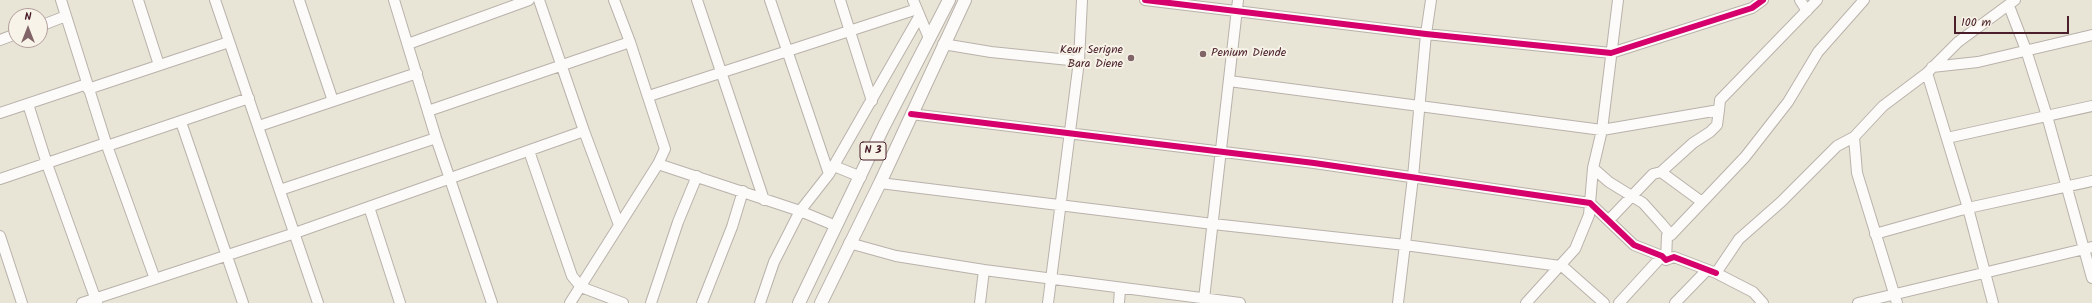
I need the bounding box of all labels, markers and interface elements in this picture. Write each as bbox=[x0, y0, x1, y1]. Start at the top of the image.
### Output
north arrow bbox=[8, 8, 48, 48]
text: N bbox=[25, 8, 31, 26]
scale bar bbox=[1956, 8, 2071, 34]
text: 100 m bbox=[1961, 13, 1991, 32]
place label: Keur Serigne Bara Diene bbox=[1060, 44, 1123, 72]
place label: Penium Diende bbox=[1211, 47, 1286, 61]
marker: Penium Diende bbox=[1198, 49, 1208, 59]
marker: Keur Serigne Bara Diene bbox=[1126, 53, 1136, 63]
road number: N 3 bbox=[860, 142, 886, 160]

